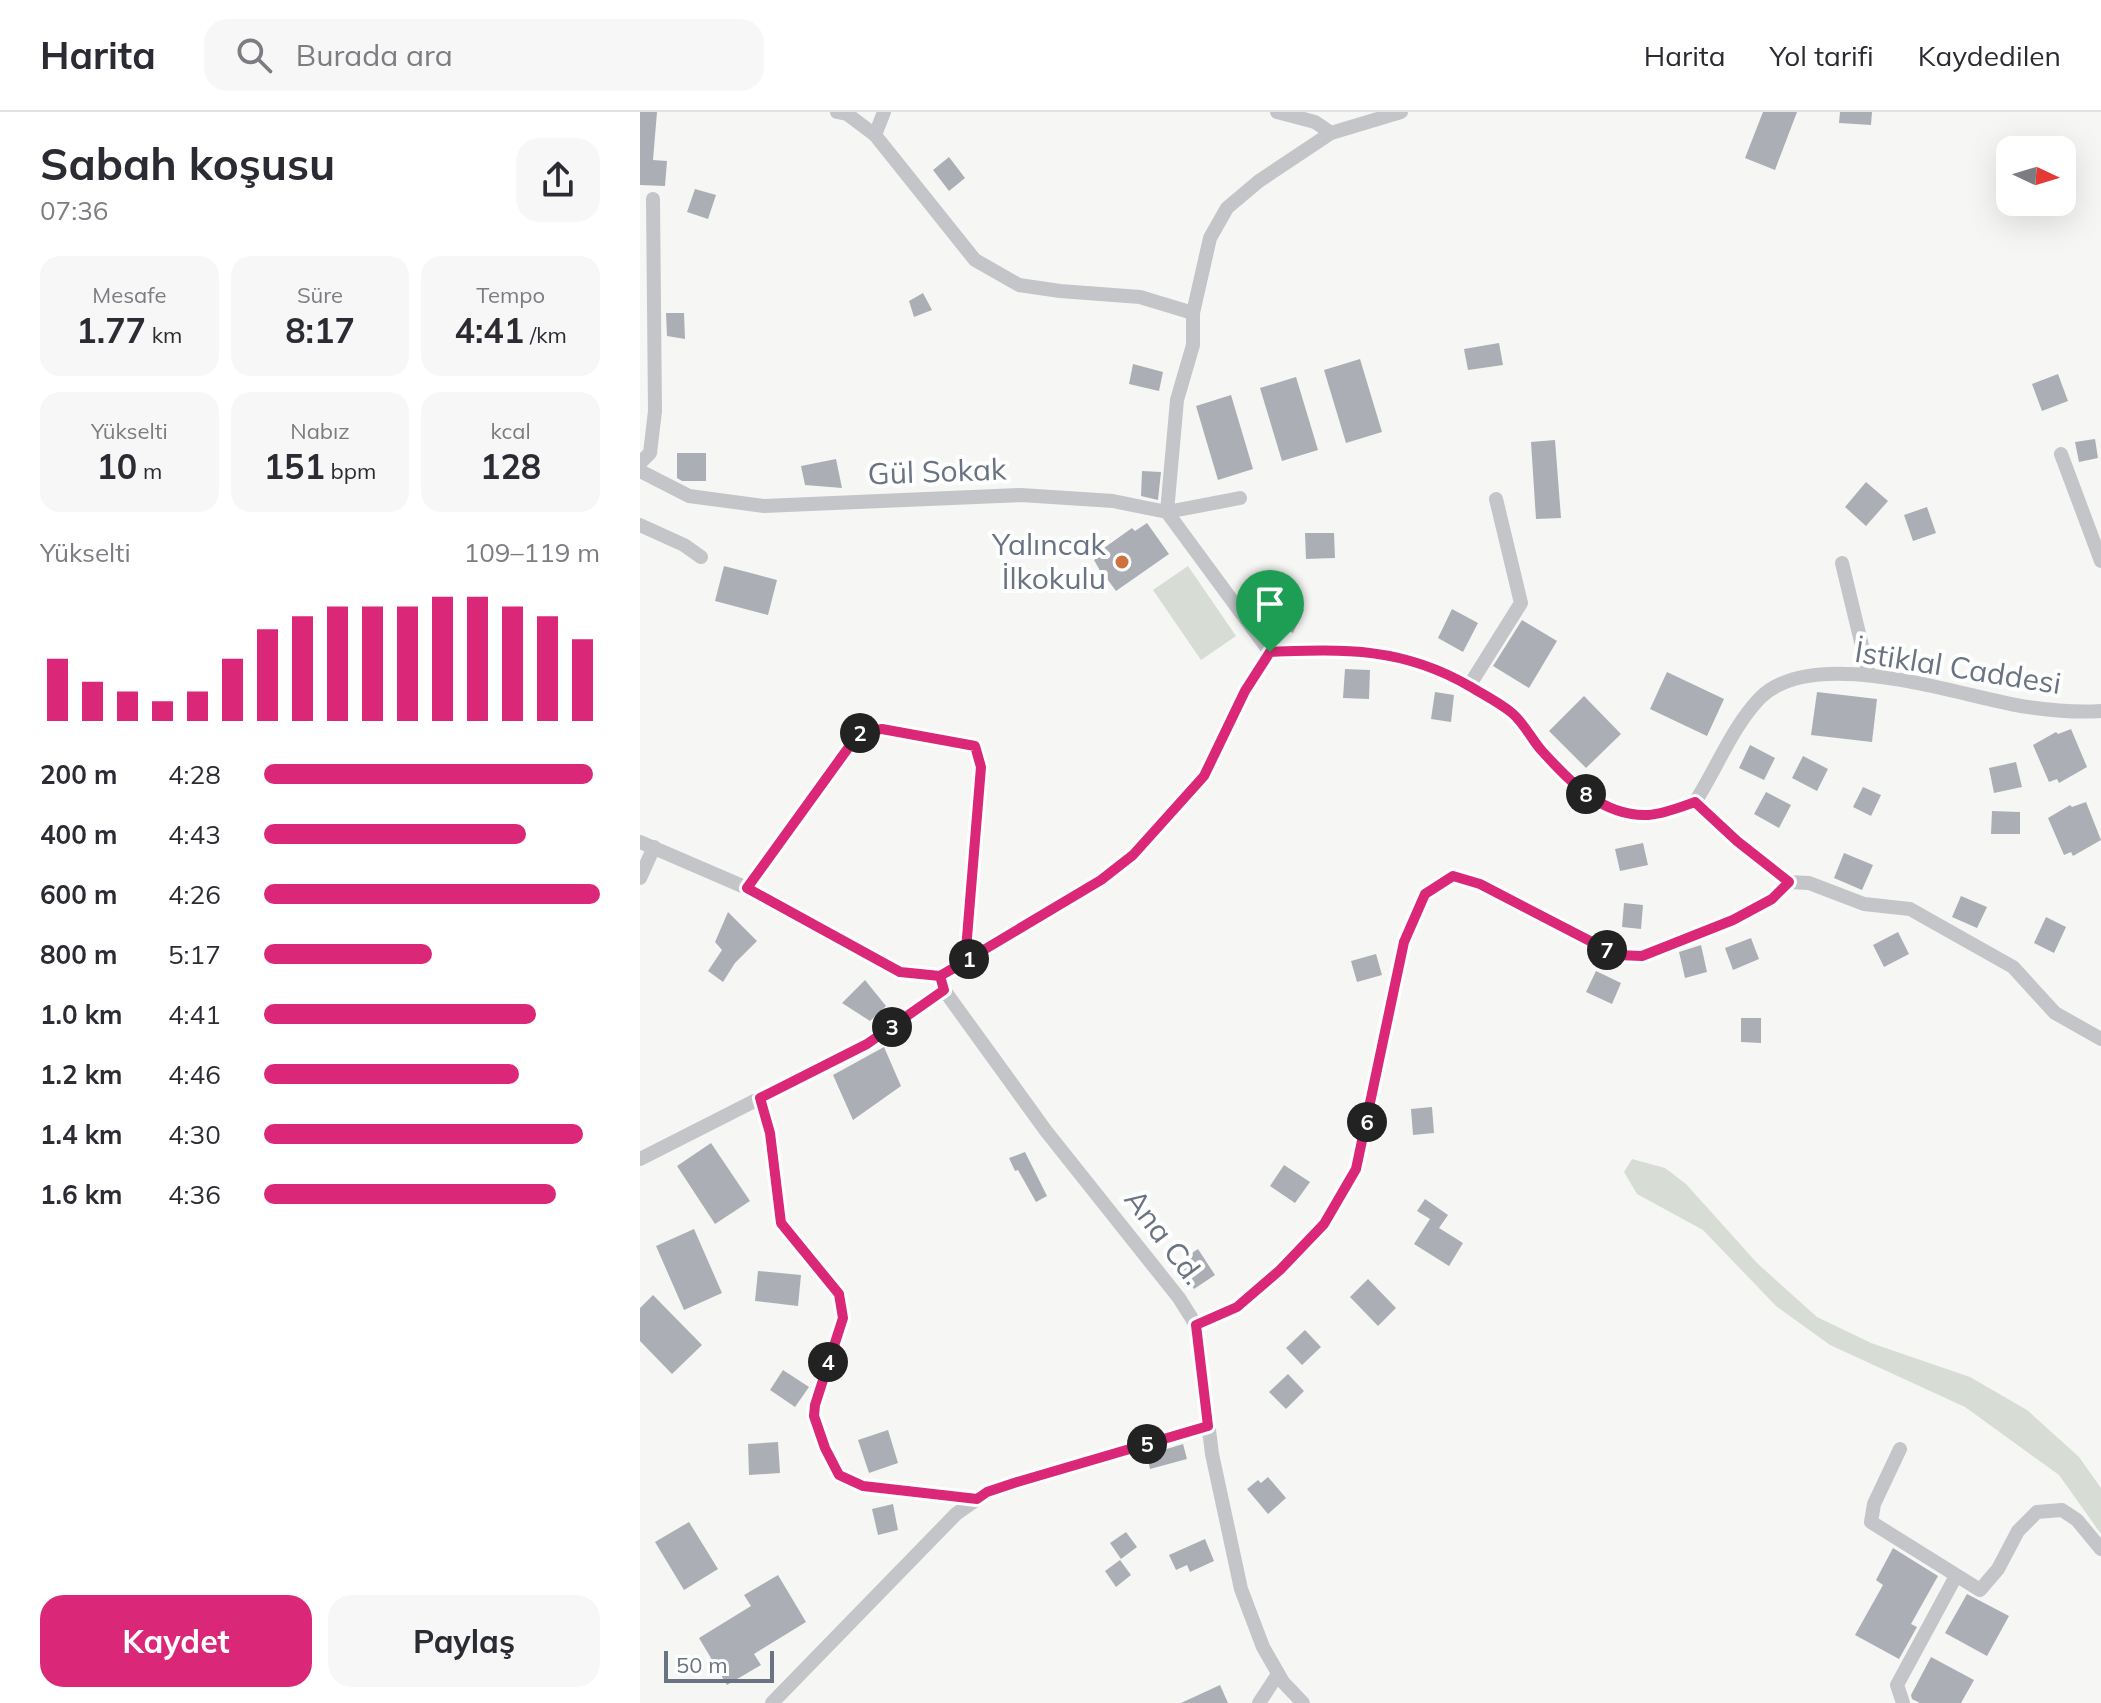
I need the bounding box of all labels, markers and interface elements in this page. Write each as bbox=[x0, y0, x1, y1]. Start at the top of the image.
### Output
search box bbox=[204, 19, 764, 91]
text: Harita bbox=[40, 31, 156, 79]
icon: search bbox=[232, 33, 276, 77]
text: Burada ara bbox=[296, 36, 453, 74]
text: Harita bbox=[1644, 38, 1725, 73]
text: Yol tarifi bbox=[1769, 38, 1874, 73]
text: Kaydedilen bbox=[1918, 38, 2061, 73]
text: Sabah koşusu bbox=[40, 136, 335, 191]
north arrow bbox=[1996, 136, 2076, 216]
map controls bbox=[1996, 136, 2076, 216]
button: share bbox=[516, 138, 600, 222]
text: 07:36 bbox=[40, 194, 108, 227]
text: Mesafe bbox=[92, 281, 166, 309]
text: Süre bbox=[297, 281, 343, 309]
text: Tempo bbox=[476, 281, 545, 309]
text: 1.77 bbox=[76, 309, 146, 352]
text: 8:17 bbox=[285, 309, 355, 352]
text: 4:41 bbox=[455, 309, 524, 352]
text: km bbox=[146, 321, 182, 349]
text: /km bbox=[524, 321, 567, 349]
text: Yükselti bbox=[91, 417, 168, 445]
text: Nabız bbox=[290, 417, 350, 445]
text: kcal bbox=[491, 417, 531, 445]
text: 10 bbox=[96, 445, 137, 488]
text: 151 bbox=[264, 445, 325, 488]
text: 128 bbox=[480, 445, 541, 488]
street label: Gül Sokak bbox=[867, 450, 1008, 492]
text: m bbox=[137, 457, 162, 485]
text: bpm bbox=[325, 457, 376, 485]
place label: Yalıncak İlkokulu bbox=[991, 525, 1107, 597]
text: Yükselti bbox=[40, 536, 131, 569]
text: 109–119 m bbox=[464, 536, 600, 569]
marker: Yalıncak İlkokulu bbox=[1113, 553, 1131, 571]
pin bbox=[1236, 570, 1304, 652]
icon: arrive bbox=[1248, 582, 1292, 626]
street label: İstiklal Caddesi bbox=[1852, 632, 2064, 702]
pin: 2 bbox=[840, 713, 880, 753]
text: 2 bbox=[853, 719, 867, 747]
text: 200 m bbox=[40, 758, 117, 791]
text: 4:28 bbox=[168, 758, 221, 791]
pin: 8 bbox=[1566, 774, 1606, 814]
text: 8 bbox=[1579, 780, 1593, 808]
text: 400 m bbox=[40, 818, 117, 851]
text: 4:43 bbox=[168, 818, 221, 851]
text: 600 m bbox=[40, 878, 117, 911]
text: 4:26 bbox=[168, 878, 221, 911]
pin: 7 bbox=[1587, 930, 1627, 970]
text: 7 bbox=[1600, 936, 1614, 964]
text: 800 m bbox=[40, 938, 117, 971]
text: 5:17 bbox=[168, 938, 221, 971]
pin: 1 bbox=[949, 939, 989, 979]
text: 1 bbox=[962, 945, 976, 973]
text: 1.0 km bbox=[40, 998, 123, 1031]
text: 4:41 bbox=[168, 998, 221, 1031]
pin: 3 bbox=[872, 1007, 912, 1047]
text: 3 bbox=[885, 1013, 899, 1041]
text: 1.2 km bbox=[40, 1058, 123, 1091]
text: 4:46 bbox=[168, 1058, 221, 1091]
pin: 6 bbox=[1347, 1102, 1387, 1142]
text: 6 bbox=[1360, 1108, 1374, 1136]
text: 1.4 km bbox=[40, 1118, 123, 1151]
text: 4:30 bbox=[168, 1118, 221, 1151]
text: 1.6 km bbox=[40, 1178, 123, 1211]
text: 4:36 bbox=[168, 1178, 221, 1211]
street label: Ana Cd. bbox=[1117, 1181, 1213, 1292]
pin: 4 bbox=[808, 1342, 848, 1382]
text: 4 bbox=[821, 1348, 835, 1376]
pin: 5 bbox=[1127, 1424, 1167, 1464]
text: 5 bbox=[1140, 1430, 1154, 1458]
button: Kaydet bbox=[40, 1595, 312, 1687]
button: Paylaş bbox=[328, 1595, 600, 1687]
scale bar bbox=[664, 1647, 774, 1683]
text: 50 m bbox=[676, 1651, 727, 1679]

